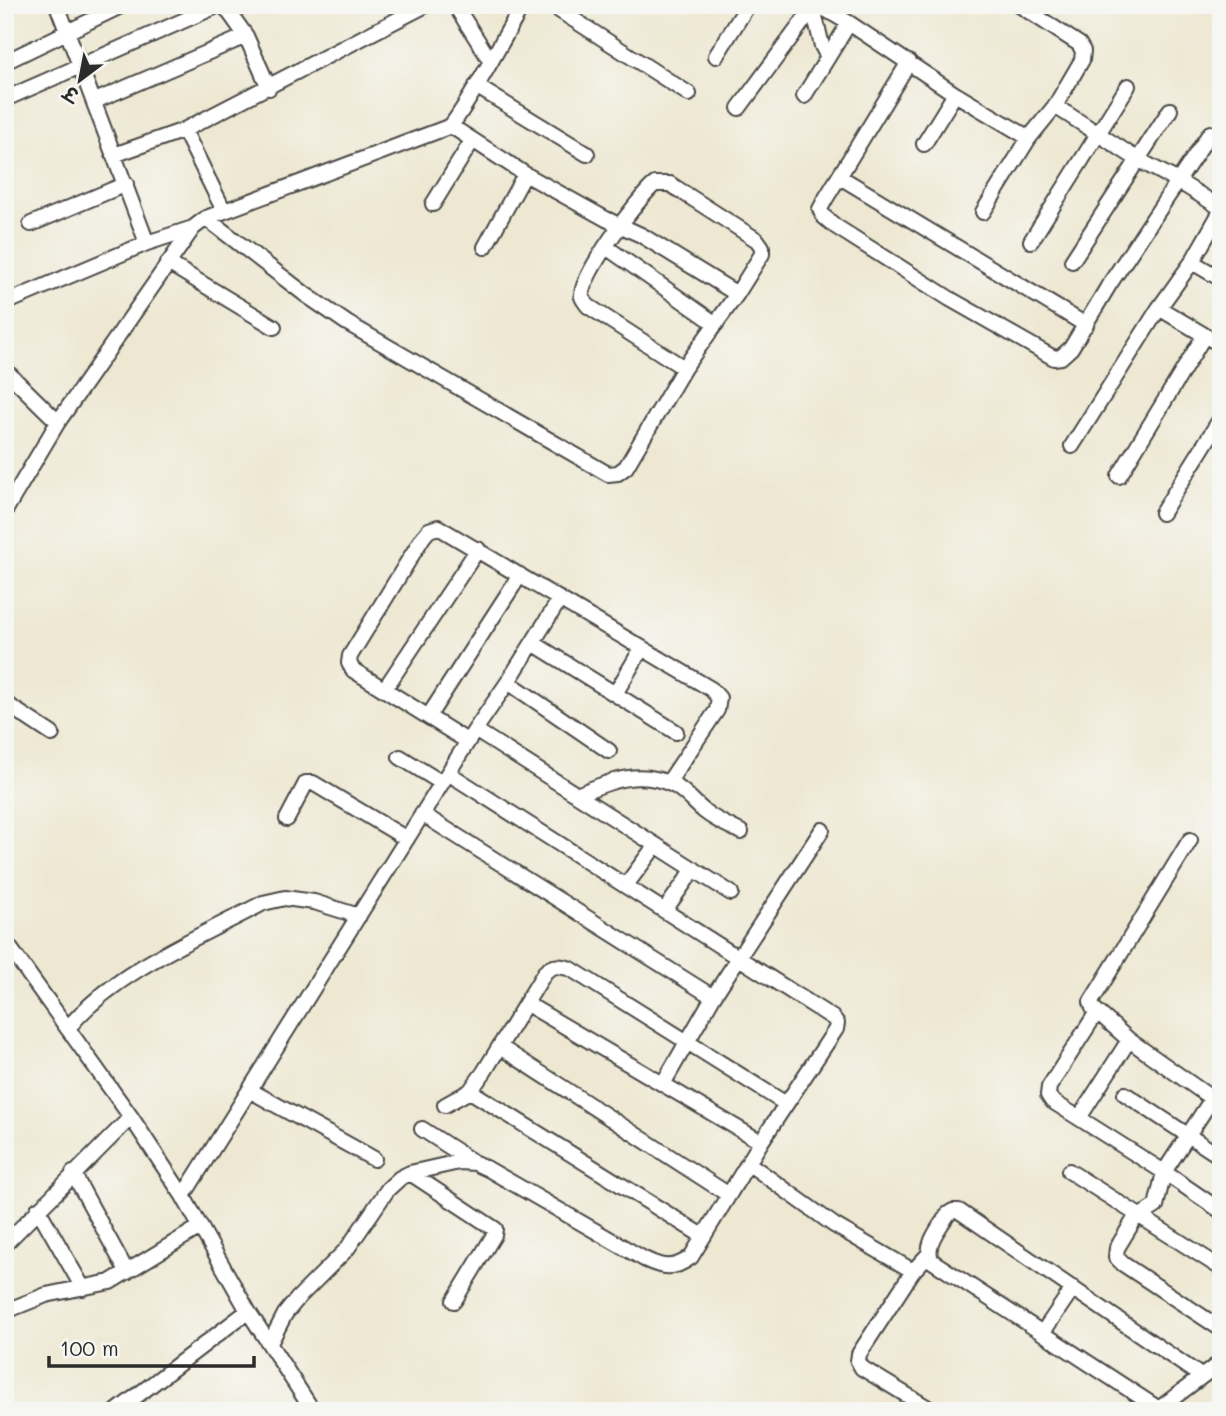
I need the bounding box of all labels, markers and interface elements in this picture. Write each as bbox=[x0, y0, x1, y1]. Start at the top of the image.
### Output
north arrow bbox=[46, 46, 116, 116]
text: उ bbox=[57, 80, 84, 110]
scale bar bbox=[49, 1325, 254, 1369]
text: 100 m bbox=[60, 1334, 119, 1361]

